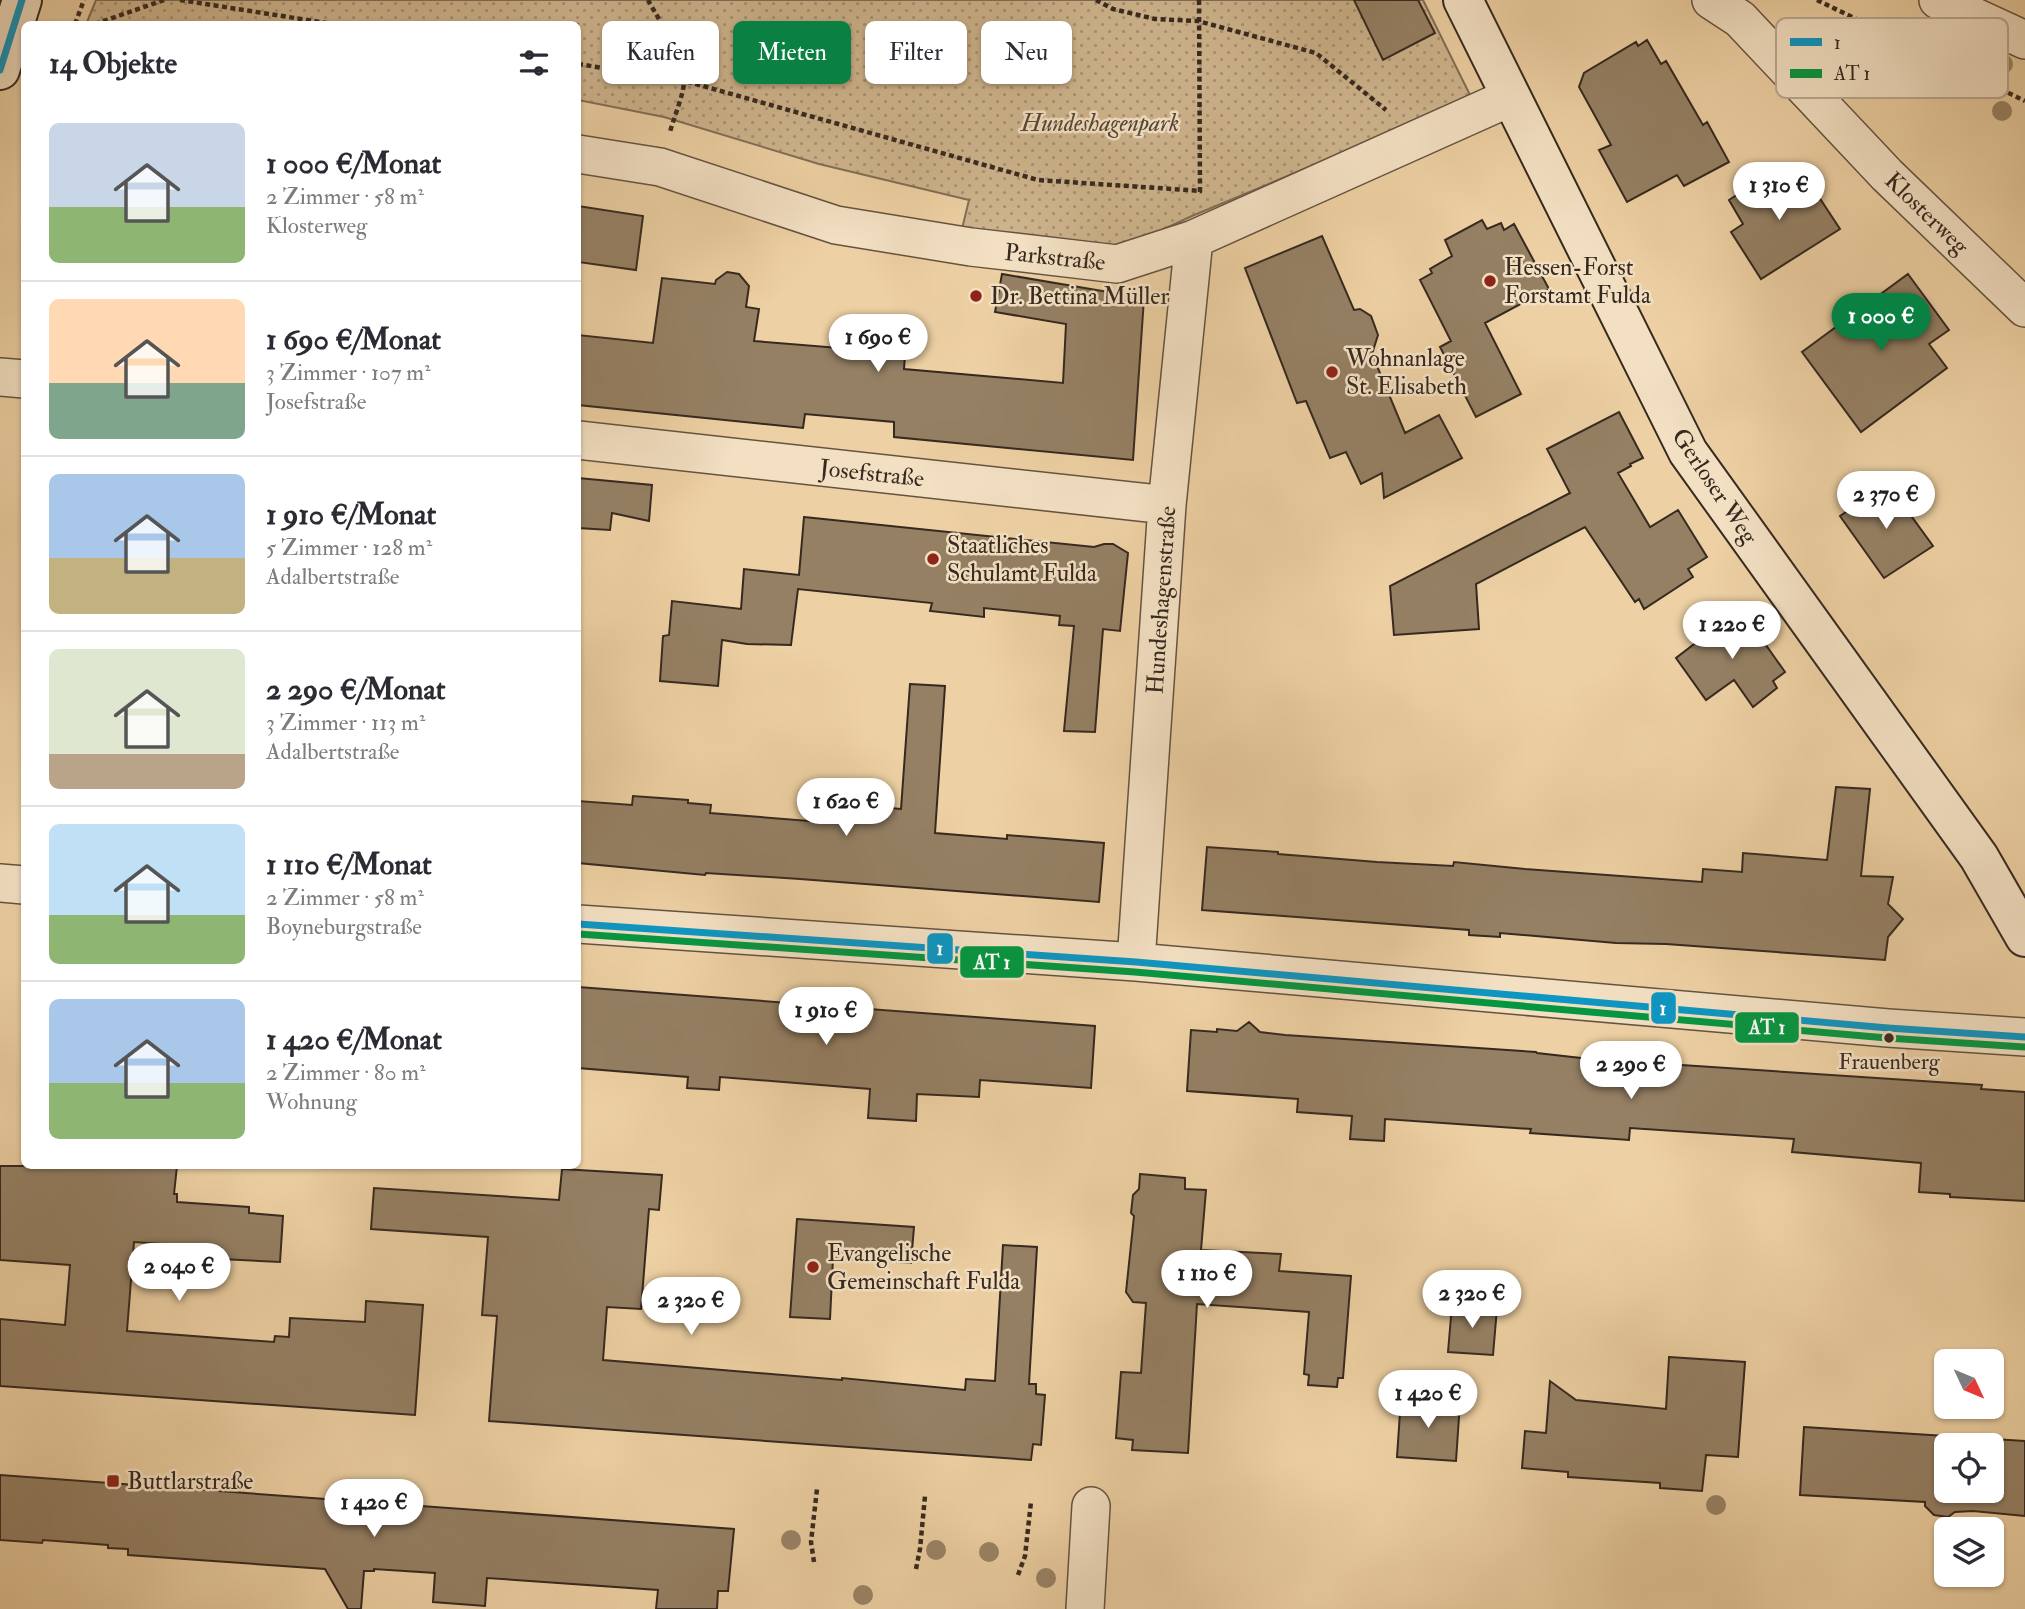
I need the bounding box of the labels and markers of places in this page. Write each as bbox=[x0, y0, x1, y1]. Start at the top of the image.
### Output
pin: 1 310 € bbox=[1714, 162, 1844, 222]
place label: Hessen-Forst Forstamt Fulda bbox=[1504, 252, 1652, 311]
marker: Hessen-Forst Forstamt Fulda bbox=[1482, 273, 1498, 289]
place label: Dr. Bettina Müller bbox=[990, 281, 1169, 312]
marker: Dr. Bettina Müller bbox=[968, 288, 984, 304]
pin: 1 000 € bbox=[1816, 294, 1946, 353]
pin: 1 690 € bbox=[813, 314, 943, 374]
place label: Wohnanlage St. Elisabeth bbox=[1345, 343, 1467, 402]
marker: Wohnanlage St. Elisabeth bbox=[1324, 364, 1340, 380]
pin: 2 370 € bbox=[1821, 472, 1951, 531]
place label: Staatliches Schulamt Fulda bbox=[947, 530, 1098, 589]
marker: Staatliches Schulamt Fulda bbox=[925, 551, 941, 567]
pin: 1 220 € bbox=[1667, 602, 1797, 661]
pin: 1 620 € bbox=[781, 778, 911, 838]
pin: 1 910 € bbox=[761, 988, 891, 1047]
marker: Frauenberg bbox=[1882, 1031, 1896, 1045]
pin: 2 290 € bbox=[1566, 1042, 1696, 1101]
place label: Frauenberg bbox=[1838, 1048, 1941, 1076]
place label: Evangelische Gemeinschaft Fulda bbox=[827, 1238, 1021, 1297]
pin: 2 040 € bbox=[114, 1244, 244, 1303]
pin: 1 110 € bbox=[1142, 1250, 1272, 1310]
marker: Evangelische Gemeinschaft Fulda bbox=[805, 1259, 821, 1275]
pin: 2 320 € bbox=[1407, 1270, 1537, 1330]
pin: 2 320 € bbox=[626, 1278, 756, 1337]
pin: 1 420 € bbox=[1363, 1370, 1493, 1430]
place label: Buttlarstraße bbox=[127, 1466, 253, 1497]
marker: Buttlarstraße bbox=[105, 1473, 121, 1489]
pin: 1 420 € bbox=[309, 1480, 439, 1539]

